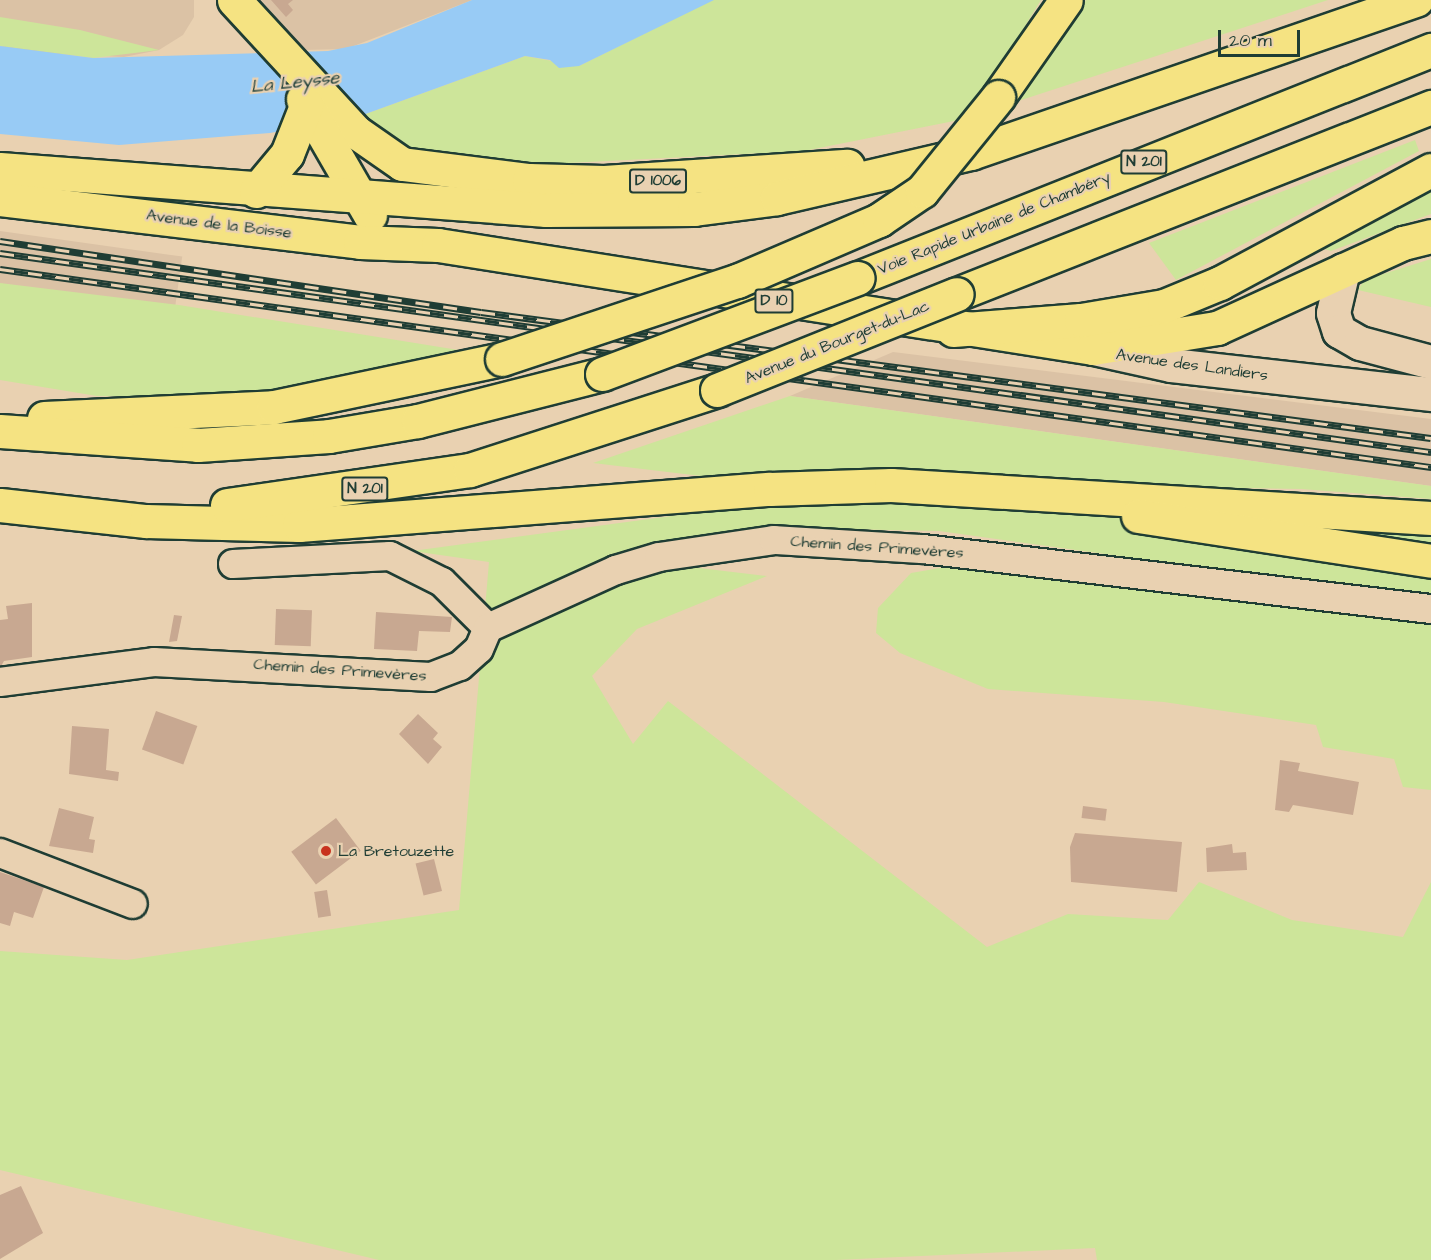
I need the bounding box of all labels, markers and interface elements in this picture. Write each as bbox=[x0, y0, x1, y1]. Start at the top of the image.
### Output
scale bar bbox=[1221, 18, 1304, 56]
text: 20 m bbox=[1229, 28, 1272, 53]
water label: La Leysse bbox=[250, 68, 340, 98]
road number: N 201 bbox=[1120, 150, 1168, 174]
street label: Voie Rapide Urbaine de Chambéry bbox=[875, 167, 1113, 279]
road number: D 1006 bbox=[628, 169, 688, 193]
street label: Avenue de la Boisse bbox=[145, 206, 293, 242]
road number: D 10 bbox=[753, 289, 795, 313]
street label: Avenue du Bourget-du-Lac bbox=[742, 296, 932, 388]
street label: Avenue des Landiers bbox=[1115, 345, 1269, 385]
road number: N 201 bbox=[341, 477, 389, 501]
street label: Chemin des Primevères bbox=[790, 531, 964, 563]
street label: Chemin des Primevères bbox=[253, 654, 427, 686]
place label: La Bretouzette bbox=[338, 841, 454, 861]
marker: La Bretouzette bbox=[319, 844, 333, 858]

